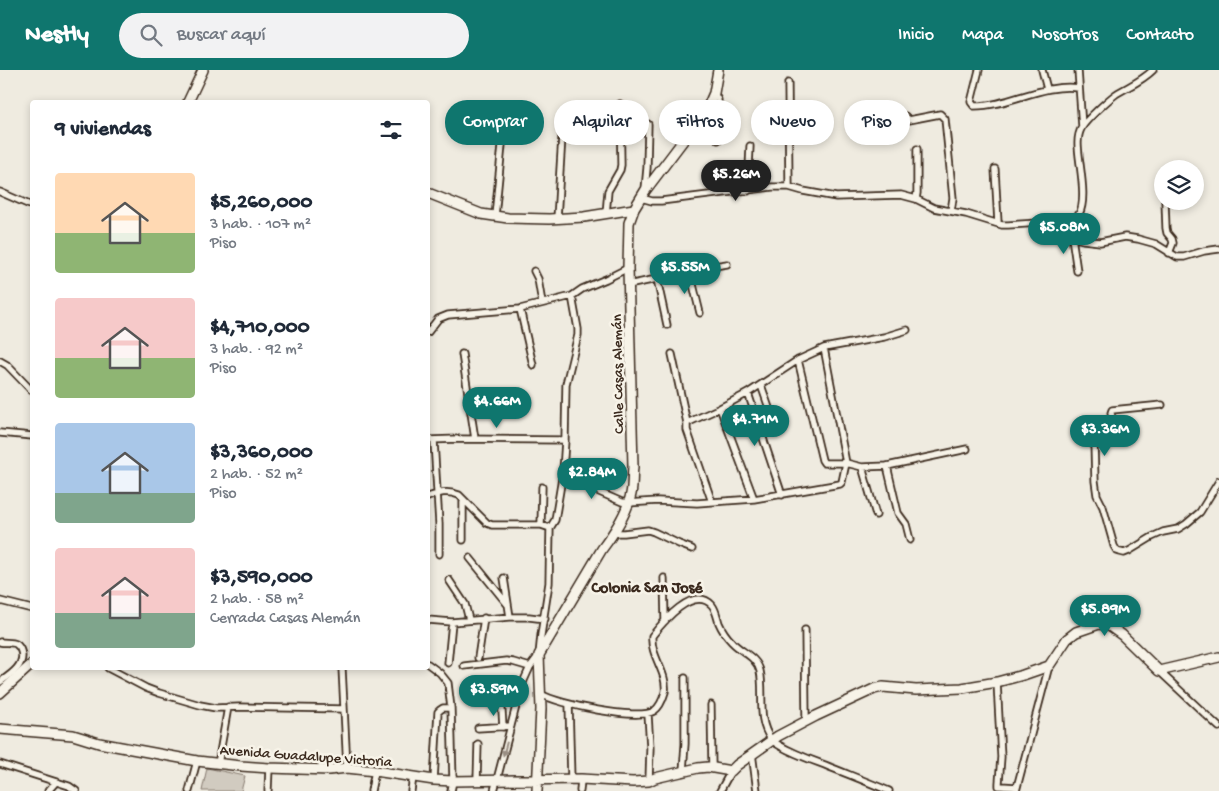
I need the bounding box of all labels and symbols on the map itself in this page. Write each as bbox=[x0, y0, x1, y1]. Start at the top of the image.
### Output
pin: $5.26M bbox=[695, 160, 777, 202]
pin: $5.08M bbox=[1023, 212, 1105, 255]
pin: $5.55M bbox=[644, 252, 726, 295]
street label: Calle Casas Alemán bbox=[609, 314, 629, 434]
pin: $4.66M bbox=[456, 386, 538, 429]
pin: $4.71M bbox=[714, 404, 796, 447]
pin: $3.36M bbox=[1064, 414, 1146, 457]
pin: $2.84M bbox=[551, 458, 633, 500]
district label: Colonia San José bbox=[590, 580, 703, 599]
pin: $5.89M bbox=[1064, 594, 1146, 637]
pin: $3.59M bbox=[453, 674, 535, 717]
street label: Avenida Guadalupe Victoria bbox=[219, 742, 393, 772]
one-way arrow bbox=[501, 742, 509, 757]

